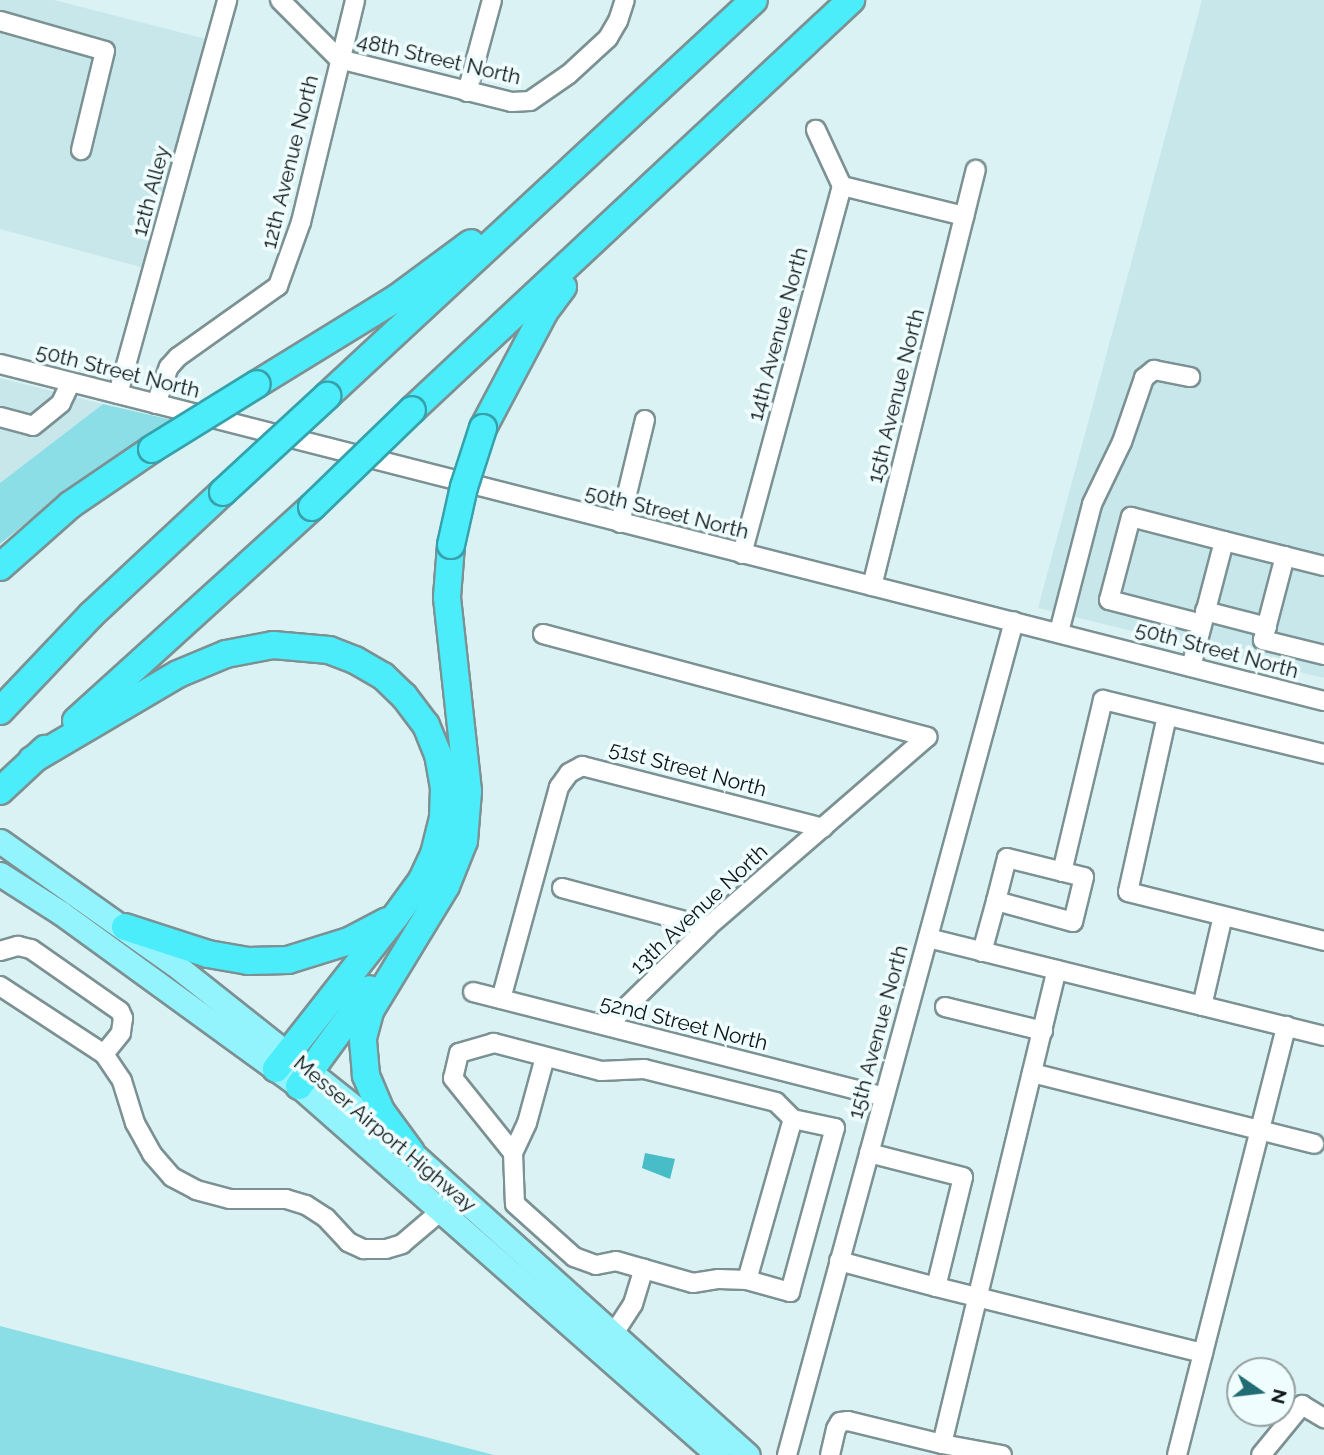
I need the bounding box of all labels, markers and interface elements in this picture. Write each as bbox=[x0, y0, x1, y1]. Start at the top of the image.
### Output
street label: 48th Street North bbox=[355, 28, 523, 90]
street label: 12th Avenue North bbox=[256, 72, 324, 252]
street label: 12th Alley bbox=[127, 143, 175, 239]
street label: 14th Avenue North bbox=[743, 244, 813, 424]
street label: 15th Avenue North bbox=[862, 306, 930, 486]
street label: 50th Street North bbox=[34, 338, 202, 404]
street label: 50th Street North bbox=[583, 479, 751, 545]
street label: 50th Street North bbox=[1133, 616, 1301, 684]
street label: 51st Street North bbox=[607, 736, 769, 802]
street label: 13th Avenue North bbox=[625, 839, 773, 979]
street label: 15th Avenue North bbox=[843, 942, 913, 1122]
street label: 52nd Street North bbox=[598, 990, 770, 1056]
street label: Messer Airport Highway bbox=[288, 1050, 482, 1218]
north arrow bbox=[1226, 1357, 1296, 1427]
text: N bbox=[1267, 1387, 1292, 1406]

